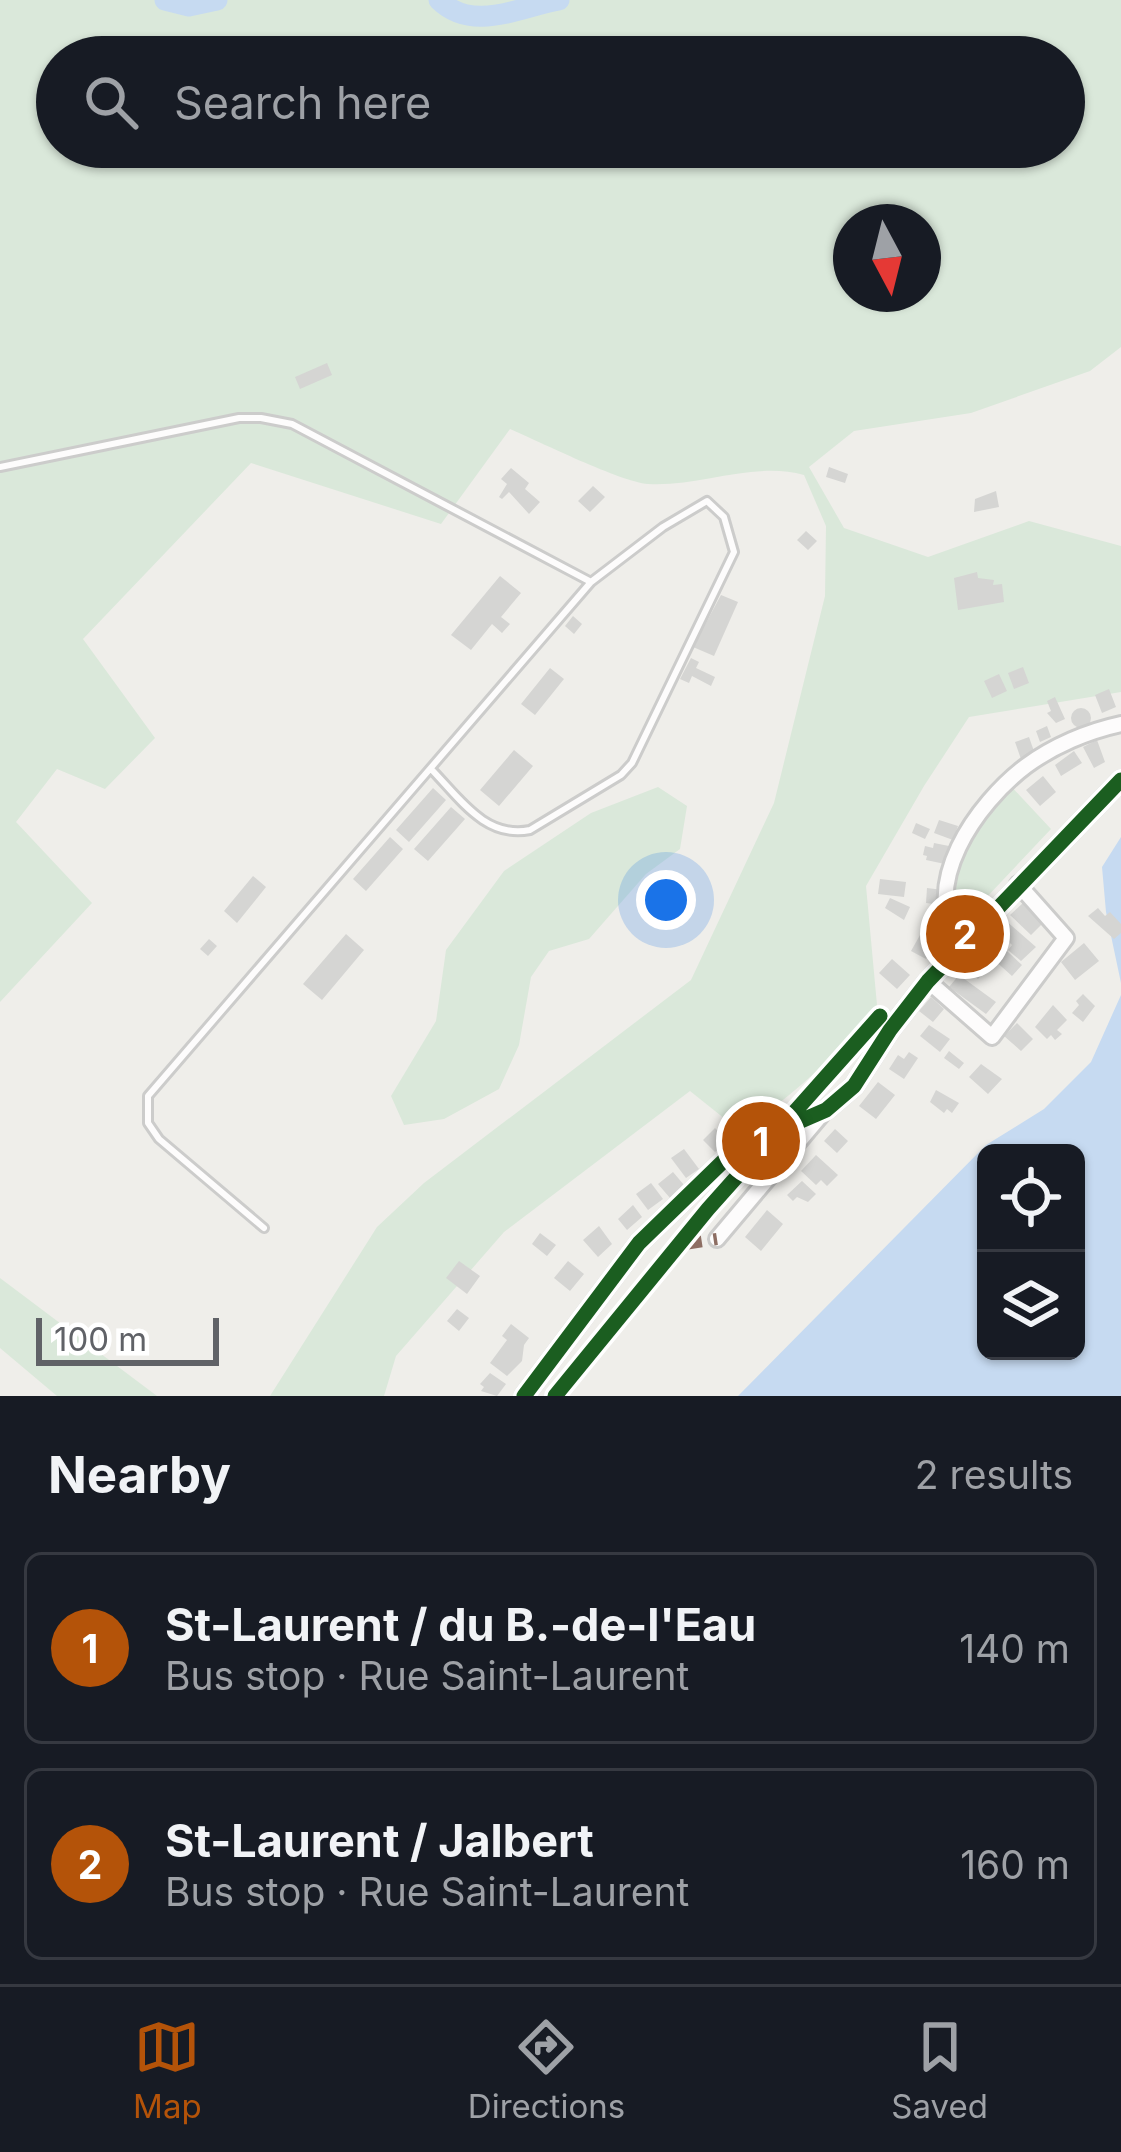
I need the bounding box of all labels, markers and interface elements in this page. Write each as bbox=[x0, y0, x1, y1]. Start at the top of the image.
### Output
search box bbox=[36, 36, 1085, 168]
icon: search bbox=[78, 69, 144, 135]
text: Search here bbox=[174, 75, 431, 130]
north arrow bbox=[833, 204, 941, 312]
your location bbox=[636, 870, 696, 930]
pin: 2 bbox=[926, 889, 1004, 979]
pin: 1 bbox=[722, 1096, 800, 1186]
map controls bbox=[977, 1144, 1085, 1360]
button: locate bbox=[977, 1144, 1085, 1252]
button: layers bbox=[977, 1252, 1085, 1360]
scale bar bbox=[36, 1312, 219, 1365]
text: 100 m bbox=[54, 1319, 147, 1359]
text: Nearby bbox=[48, 1444, 231, 1505]
text: 2 results bbox=[915, 1451, 1073, 1498]
text: St-Laurent / du B.-de-l'Eau bbox=[165, 1597, 756, 1652]
text: 1 bbox=[82, 1625, 98, 1672]
text: 140 m bbox=[959, 1625, 1070, 1672]
text: Bus stop · Rue Saint-Laurent bbox=[165, 1652, 689, 1699]
text: St-Laurent / Jalbert bbox=[165, 1813, 594, 1868]
text: 2 bbox=[78, 1841, 102, 1888]
text: 160 m bbox=[960, 1841, 1070, 1888]
text: Bus stop · Rue Saint-Laurent bbox=[165, 1868, 689, 1915]
tab: Map bbox=[133, 2014, 202, 2126]
tab: Directions bbox=[468, 2014, 625, 2126]
tab: Saved bbox=[891, 2014, 988, 2126]

